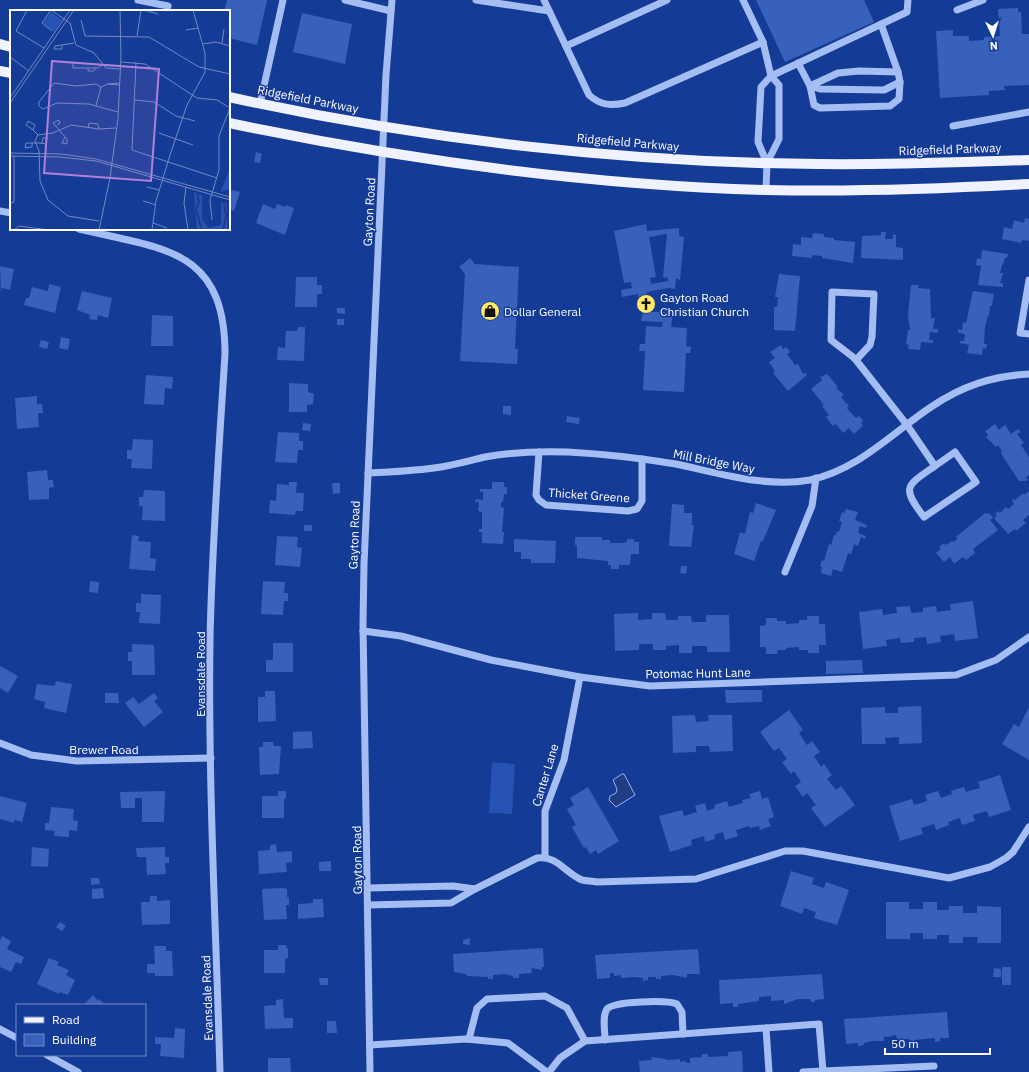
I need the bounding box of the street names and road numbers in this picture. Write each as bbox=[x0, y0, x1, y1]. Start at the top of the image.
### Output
street label: Ridgefield Parkway bbox=[256, 82, 360, 116]
street label: Ridgefield Parkway bbox=[576, 130, 680, 154]
street label: Ridgefield Parkway bbox=[898, 140, 1002, 158]
street label: Gayton Road bbox=[360, 177, 378, 247]
street label: Mill Bridge Way bbox=[672, 446, 756, 476]
street label: Thicket Greene bbox=[548, 485, 631, 505]
street label: Gayton Road bbox=[345, 500, 363, 570]
street label: Evansdale Road bbox=[193, 631, 208, 717]
street label: Potomac Hunt Lane bbox=[645, 665, 751, 681]
street label: Brewer Road bbox=[69, 742, 139, 757]
street label: Canter Lane bbox=[528, 742, 562, 808]
street label: Gayton Road bbox=[349, 825, 365, 895]
street label: Evansdale Road bbox=[198, 955, 216, 1041]

